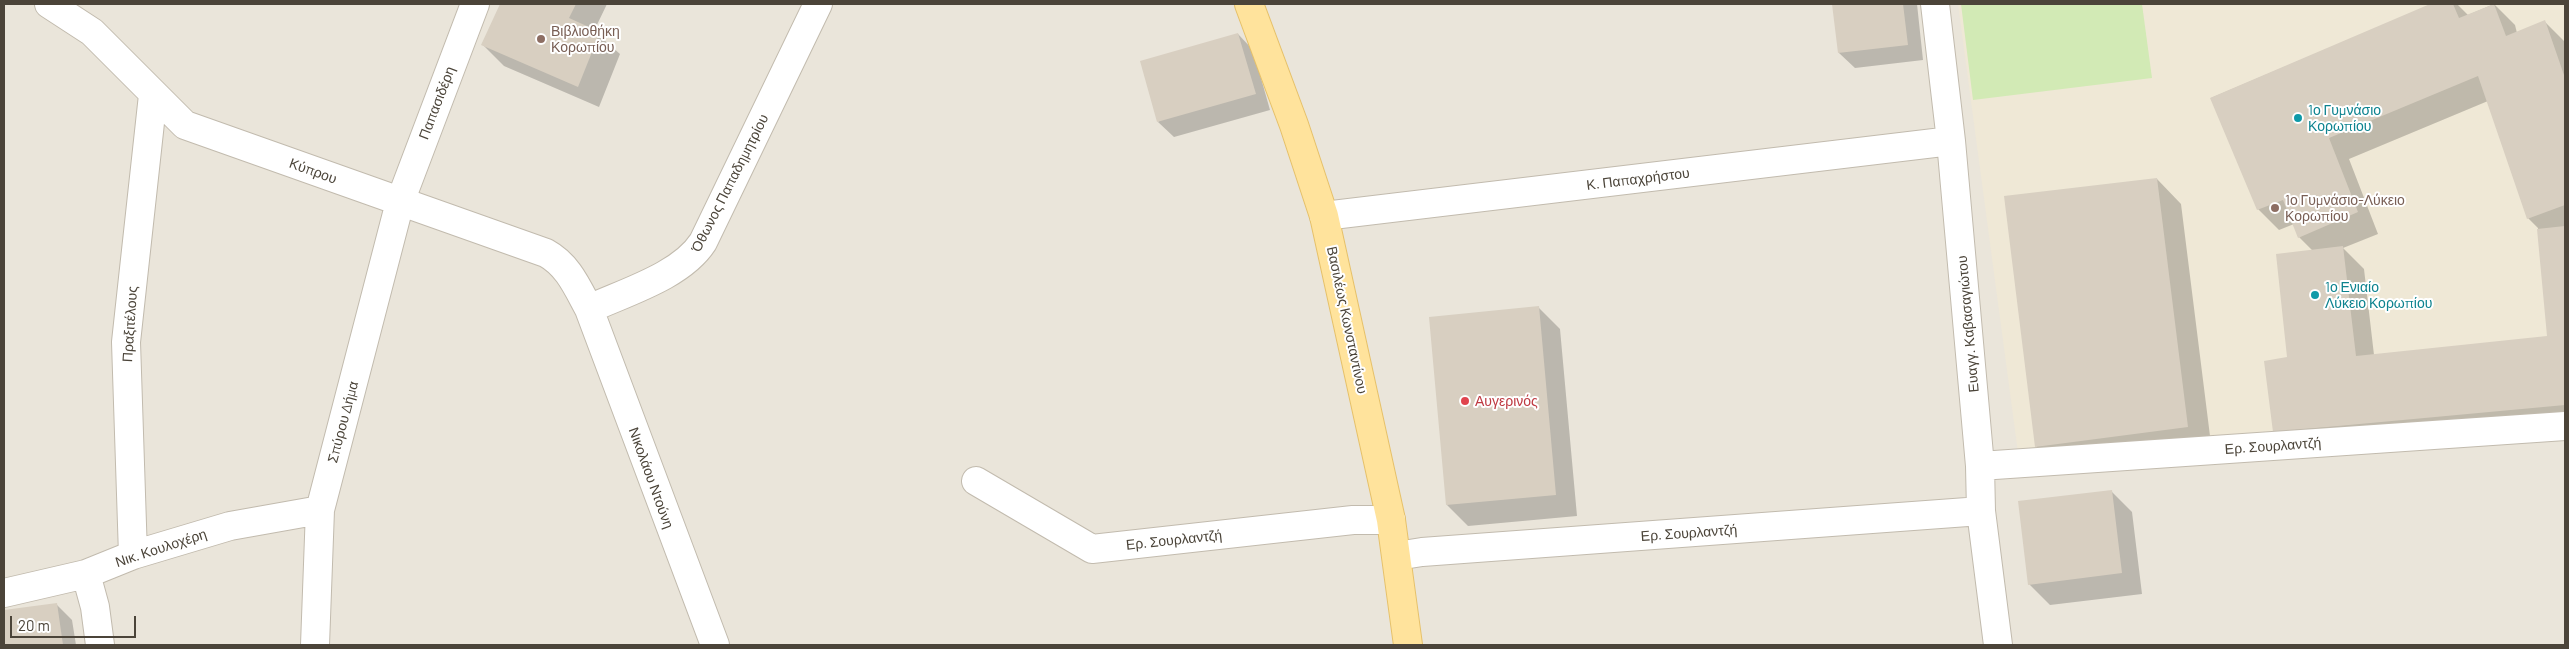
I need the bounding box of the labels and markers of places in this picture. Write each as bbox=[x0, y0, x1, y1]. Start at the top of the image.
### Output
place label: Βιβλιοθήκη Κορωπίου bbox=[551, 23, 620, 56]
marker: Βιβλιοθήκη Κορωπίου bbox=[535, 33, 547, 45]
place label: 1ο Γυμνάσιο Κορωπίου bbox=[2308, 102, 2381, 134]
marker: 1ο Γυμνάσιο Κορωπίου bbox=[2292, 112, 2304, 124]
place label: 1ο Γυμνάσιο-Λύκειο Κορωπίου bbox=[2285, 192, 2405, 224]
marker: 1ο Γυμνάσιο-Λύκειο Κορωπίου bbox=[2269, 202, 2281, 214]
place label: 1ο Ενιαίο Λύκειο Κορωπίου bbox=[2325, 279, 2432, 312]
marker: 1ο Ενιαίο Λύκειο Κορωπίου bbox=[2309, 289, 2321, 301]
place label: Αυγερινός bbox=[1475, 393, 1538, 409]
marker: Αυγερινός bbox=[1459, 395, 1471, 407]

